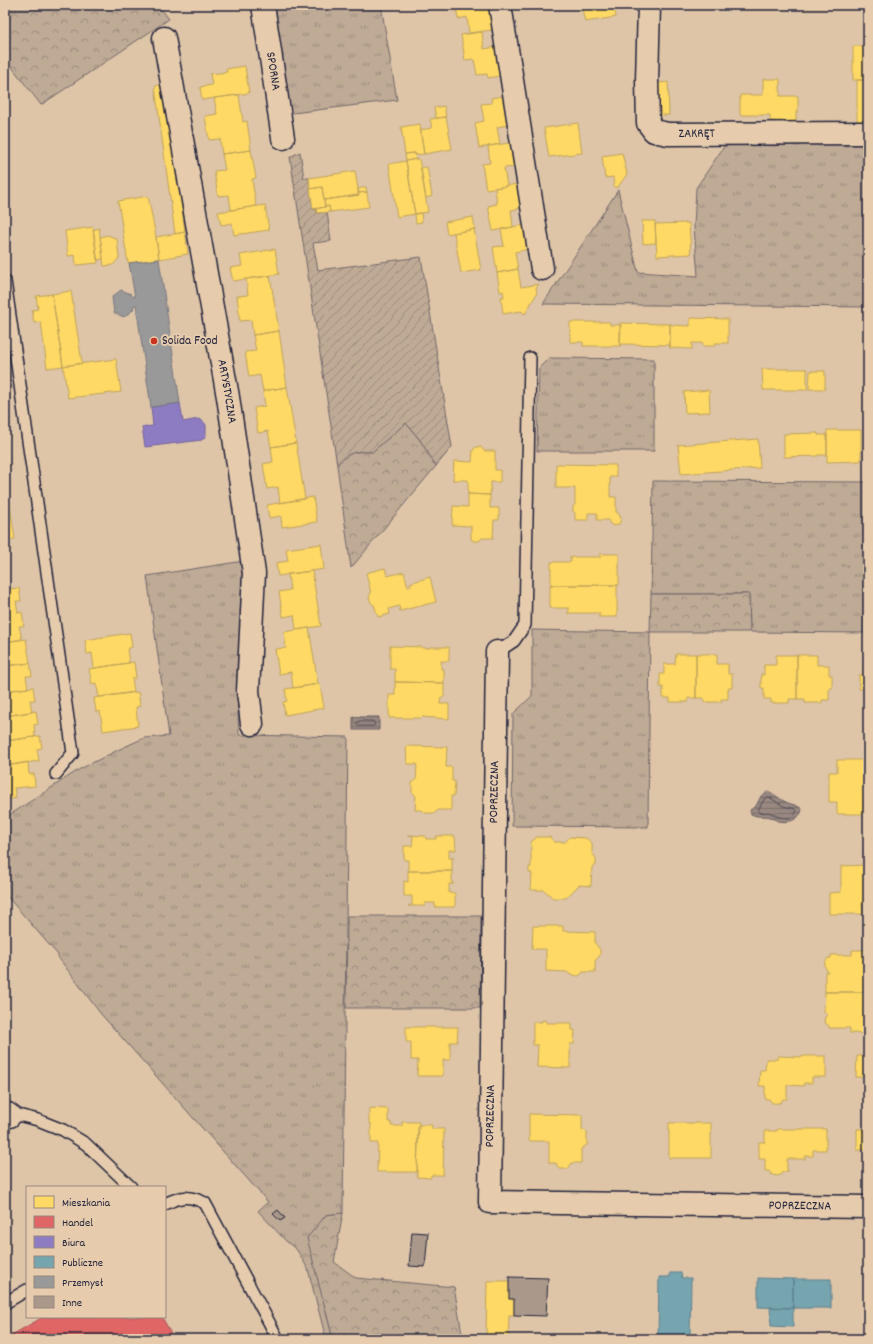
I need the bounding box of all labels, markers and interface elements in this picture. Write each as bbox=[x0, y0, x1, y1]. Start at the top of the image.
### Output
street label: SPORNA bbox=[261, 51, 285, 92]
street label: ZAKRĘT bbox=[678, 124, 715, 143]
place label: Solida Food bbox=[162, 332, 218, 351]
marker: Solida Food bbox=[149, 336, 159, 346]
street label: ARTYSTYCZNA bbox=[212, 358, 241, 425]
street label: POPRZECZNA bbox=[485, 760, 505, 824]
street label: POPRZECZNA bbox=[481, 1084, 501, 1148]
legend bbox=[26, 1186, 166, 1318]
text: Mieszkania bbox=[62, 1195, 110, 1212]
street label: POPRZECZNA bbox=[768, 1196, 832, 1216]
text: Handel bbox=[62, 1215, 93, 1232]
text: Biura bbox=[62, 1235, 86, 1252]
text: Publiczne bbox=[62, 1255, 103, 1272]
text: Przemysł bbox=[62, 1275, 103, 1292]
text: Inne bbox=[62, 1295, 82, 1312]

